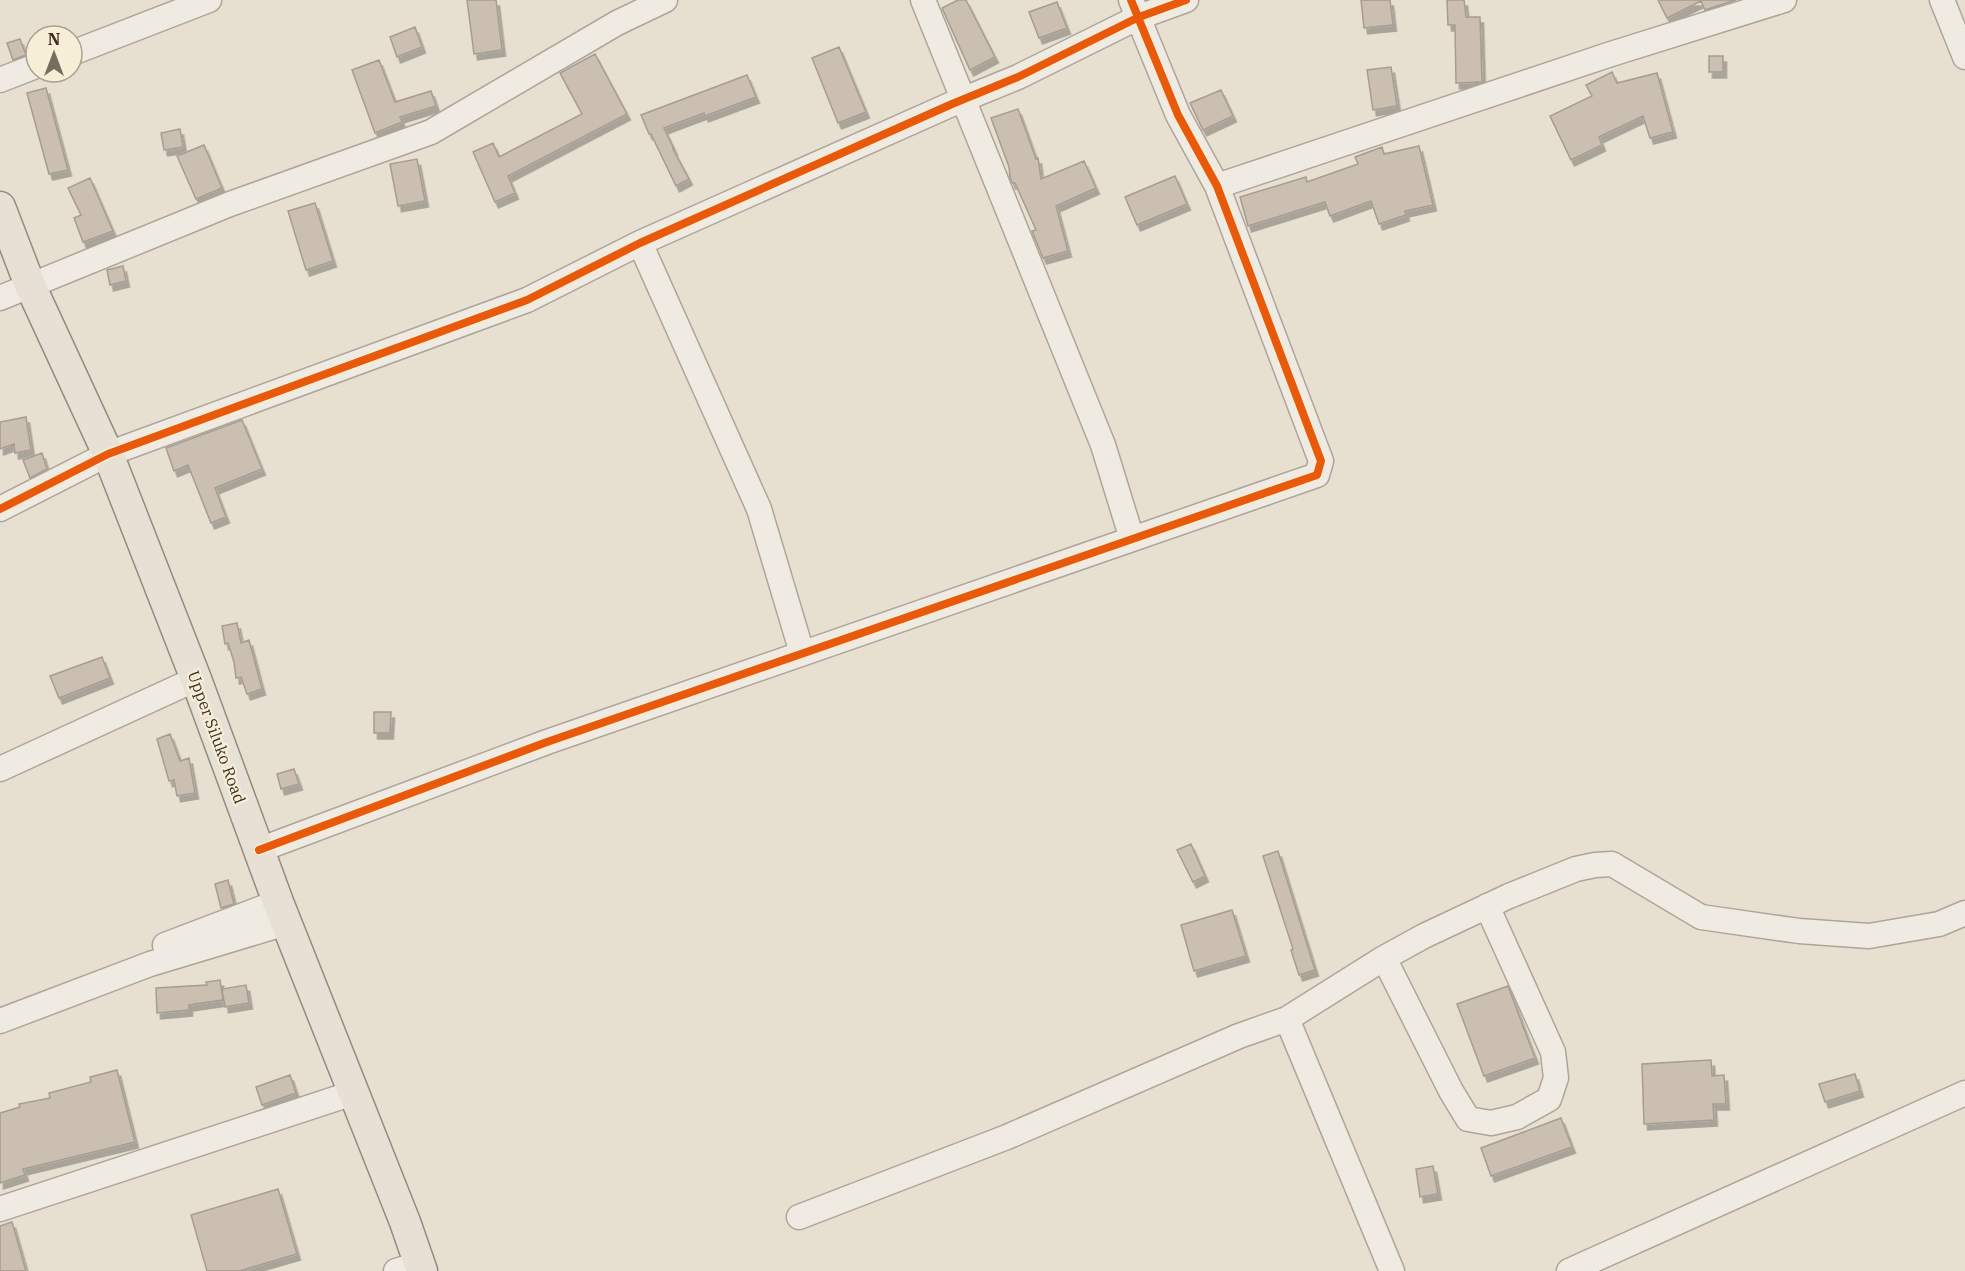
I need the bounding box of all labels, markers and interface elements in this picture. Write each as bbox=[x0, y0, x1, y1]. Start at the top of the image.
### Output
north arrow bbox=[24, 24, 84, 84]
text: N bbox=[48, 29, 60, 49]
street label: Upper Siluko Road bbox=[184, 668, 250, 806]

